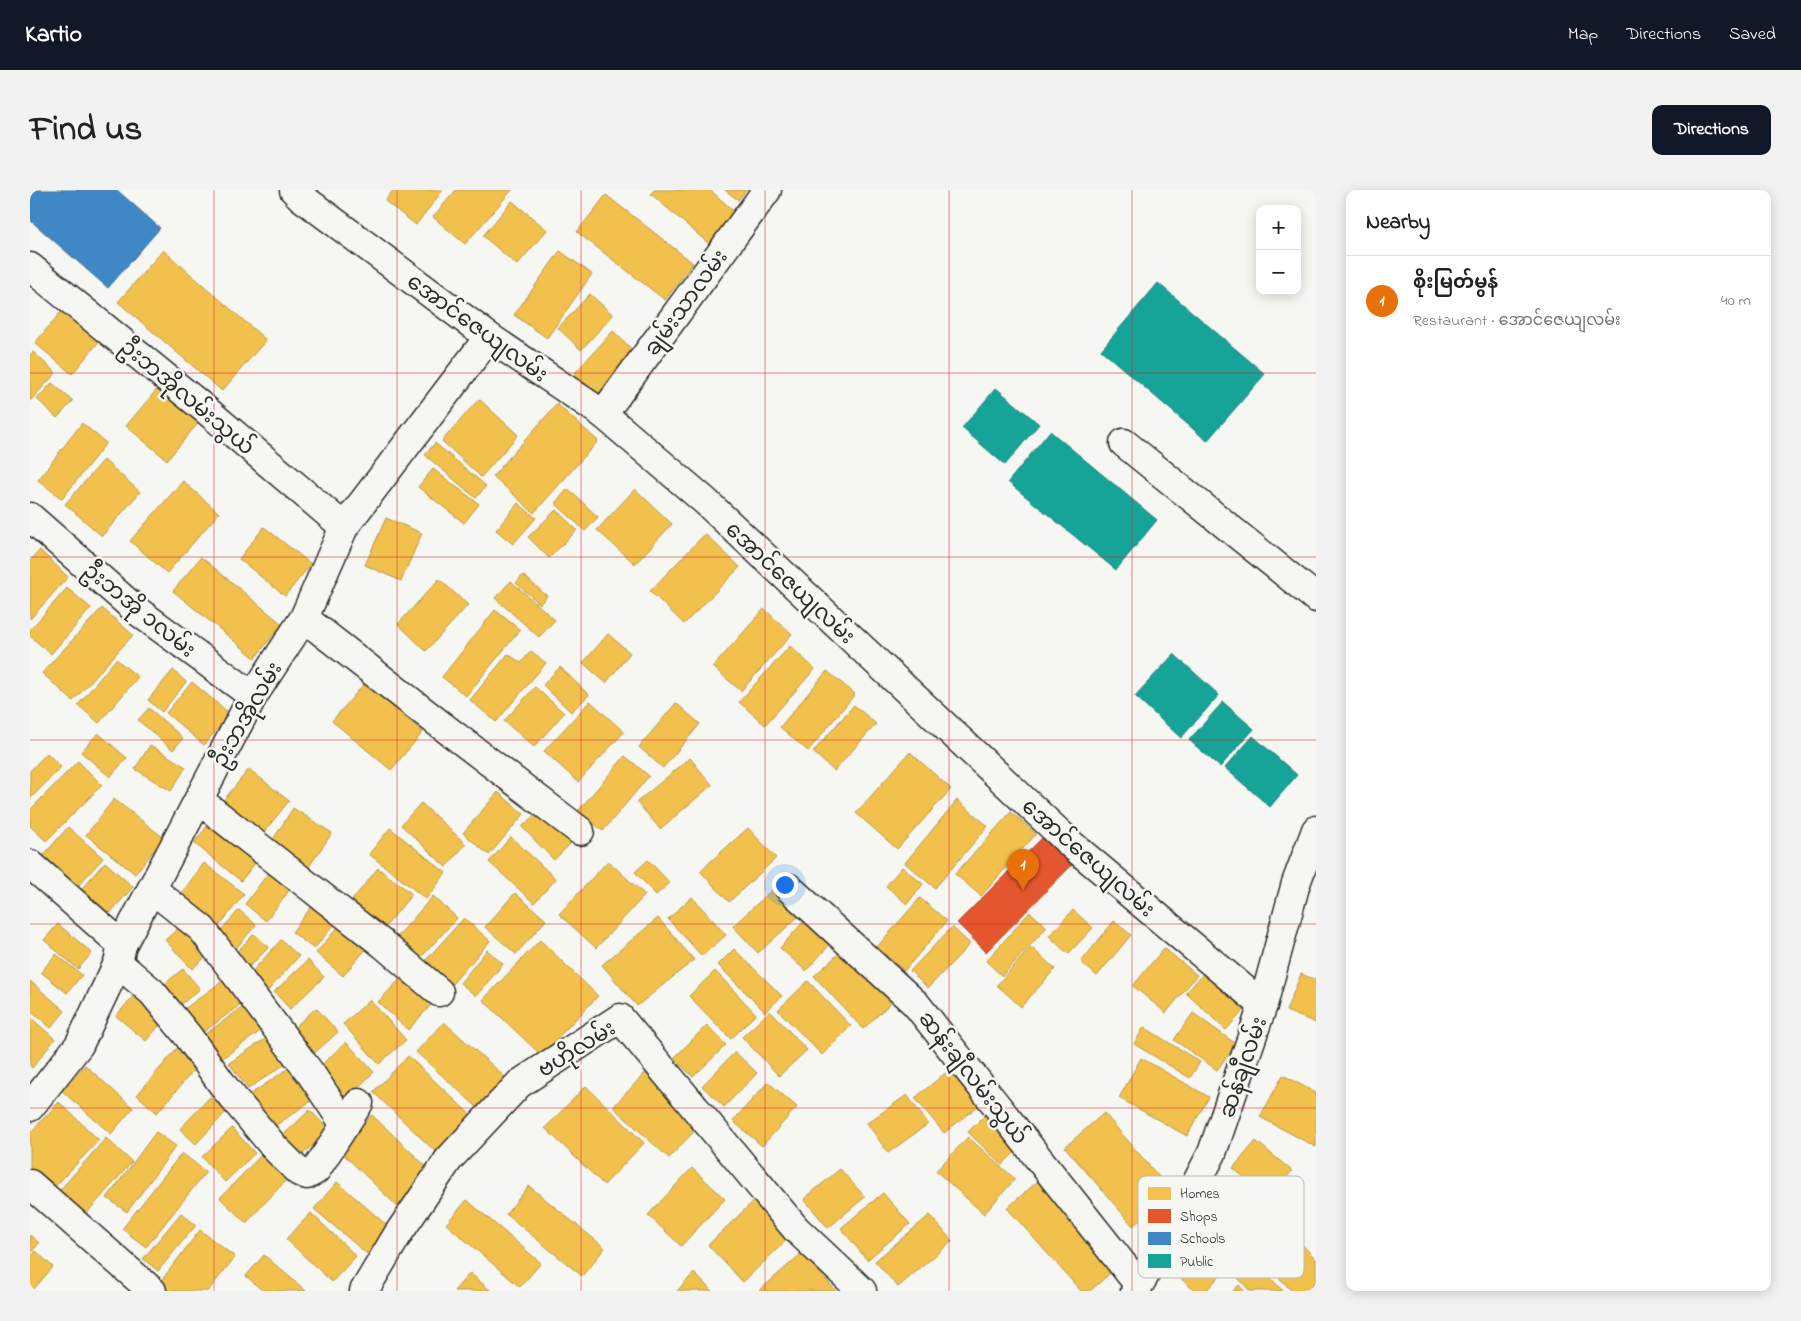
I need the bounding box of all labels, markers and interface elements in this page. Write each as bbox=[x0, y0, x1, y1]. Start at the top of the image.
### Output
text: Kartio bbox=[25, 18, 82, 53]
text: Map bbox=[1568, 22, 1598, 48]
text: Directions bbox=[1626, 22, 1701, 48]
text: Saved bbox=[1729, 22, 1776, 48]
text: Find us bbox=[30, 105, 142, 156]
button: Directions bbox=[1652, 105, 1771, 155]
map controls bbox=[1256, 205, 1301, 295]
button: + bbox=[1256, 205, 1301, 250]
text: Nearby bbox=[1366, 208, 1430, 238]
street label: ချမ်းသာလမ်း bbox=[636, 243, 737, 364]
button: − bbox=[1256, 250, 1301, 295]
street label: အောင်ဇေယျလမ်း bbox=[399, 266, 555, 392]
text: စိုးမြတ်မွန် bbox=[1413, 270, 1498, 297]
text: 1 bbox=[1379, 289, 1385, 313]
text: 40 m bbox=[1721, 289, 1751, 313]
text: Restaurant · အောင်ဇေယျလမ်း bbox=[1413, 309, 1621, 333]
street label: ဦးဘအိုလမ်းသွယ် bbox=[112, 331, 262, 464]
street label: အောင်ဇေယျလမ်း bbox=[717, 514, 863, 653]
street label: ဦးဘအို ၁လမ်း bbox=[75, 554, 203, 667]
street label: ဦးဘအိုလမ်း bbox=[204, 656, 292, 774]
street label: အောင်ဇေယျလမ်း bbox=[1013, 791, 1162, 926]
pin: 1 bbox=[1007, 849, 1039, 890]
your location bbox=[772, 872, 798, 898]
street label: ဆန်းချီလမ်းသွယ် bbox=[909, 1004, 1036, 1153]
street label: ဗဟိုလမ်း bbox=[531, 1012, 623, 1087]
street label: ဆန်ချီလမ်း bbox=[1211, 1012, 1277, 1123]
legend bbox=[1138, 1176, 1304, 1278]
text: Homes bbox=[1180, 1184, 1220, 1205]
text: Shops bbox=[1180, 1207, 1218, 1228]
text: Schools bbox=[1180, 1229, 1225, 1250]
text: Public bbox=[1180, 1252, 1214, 1273]

